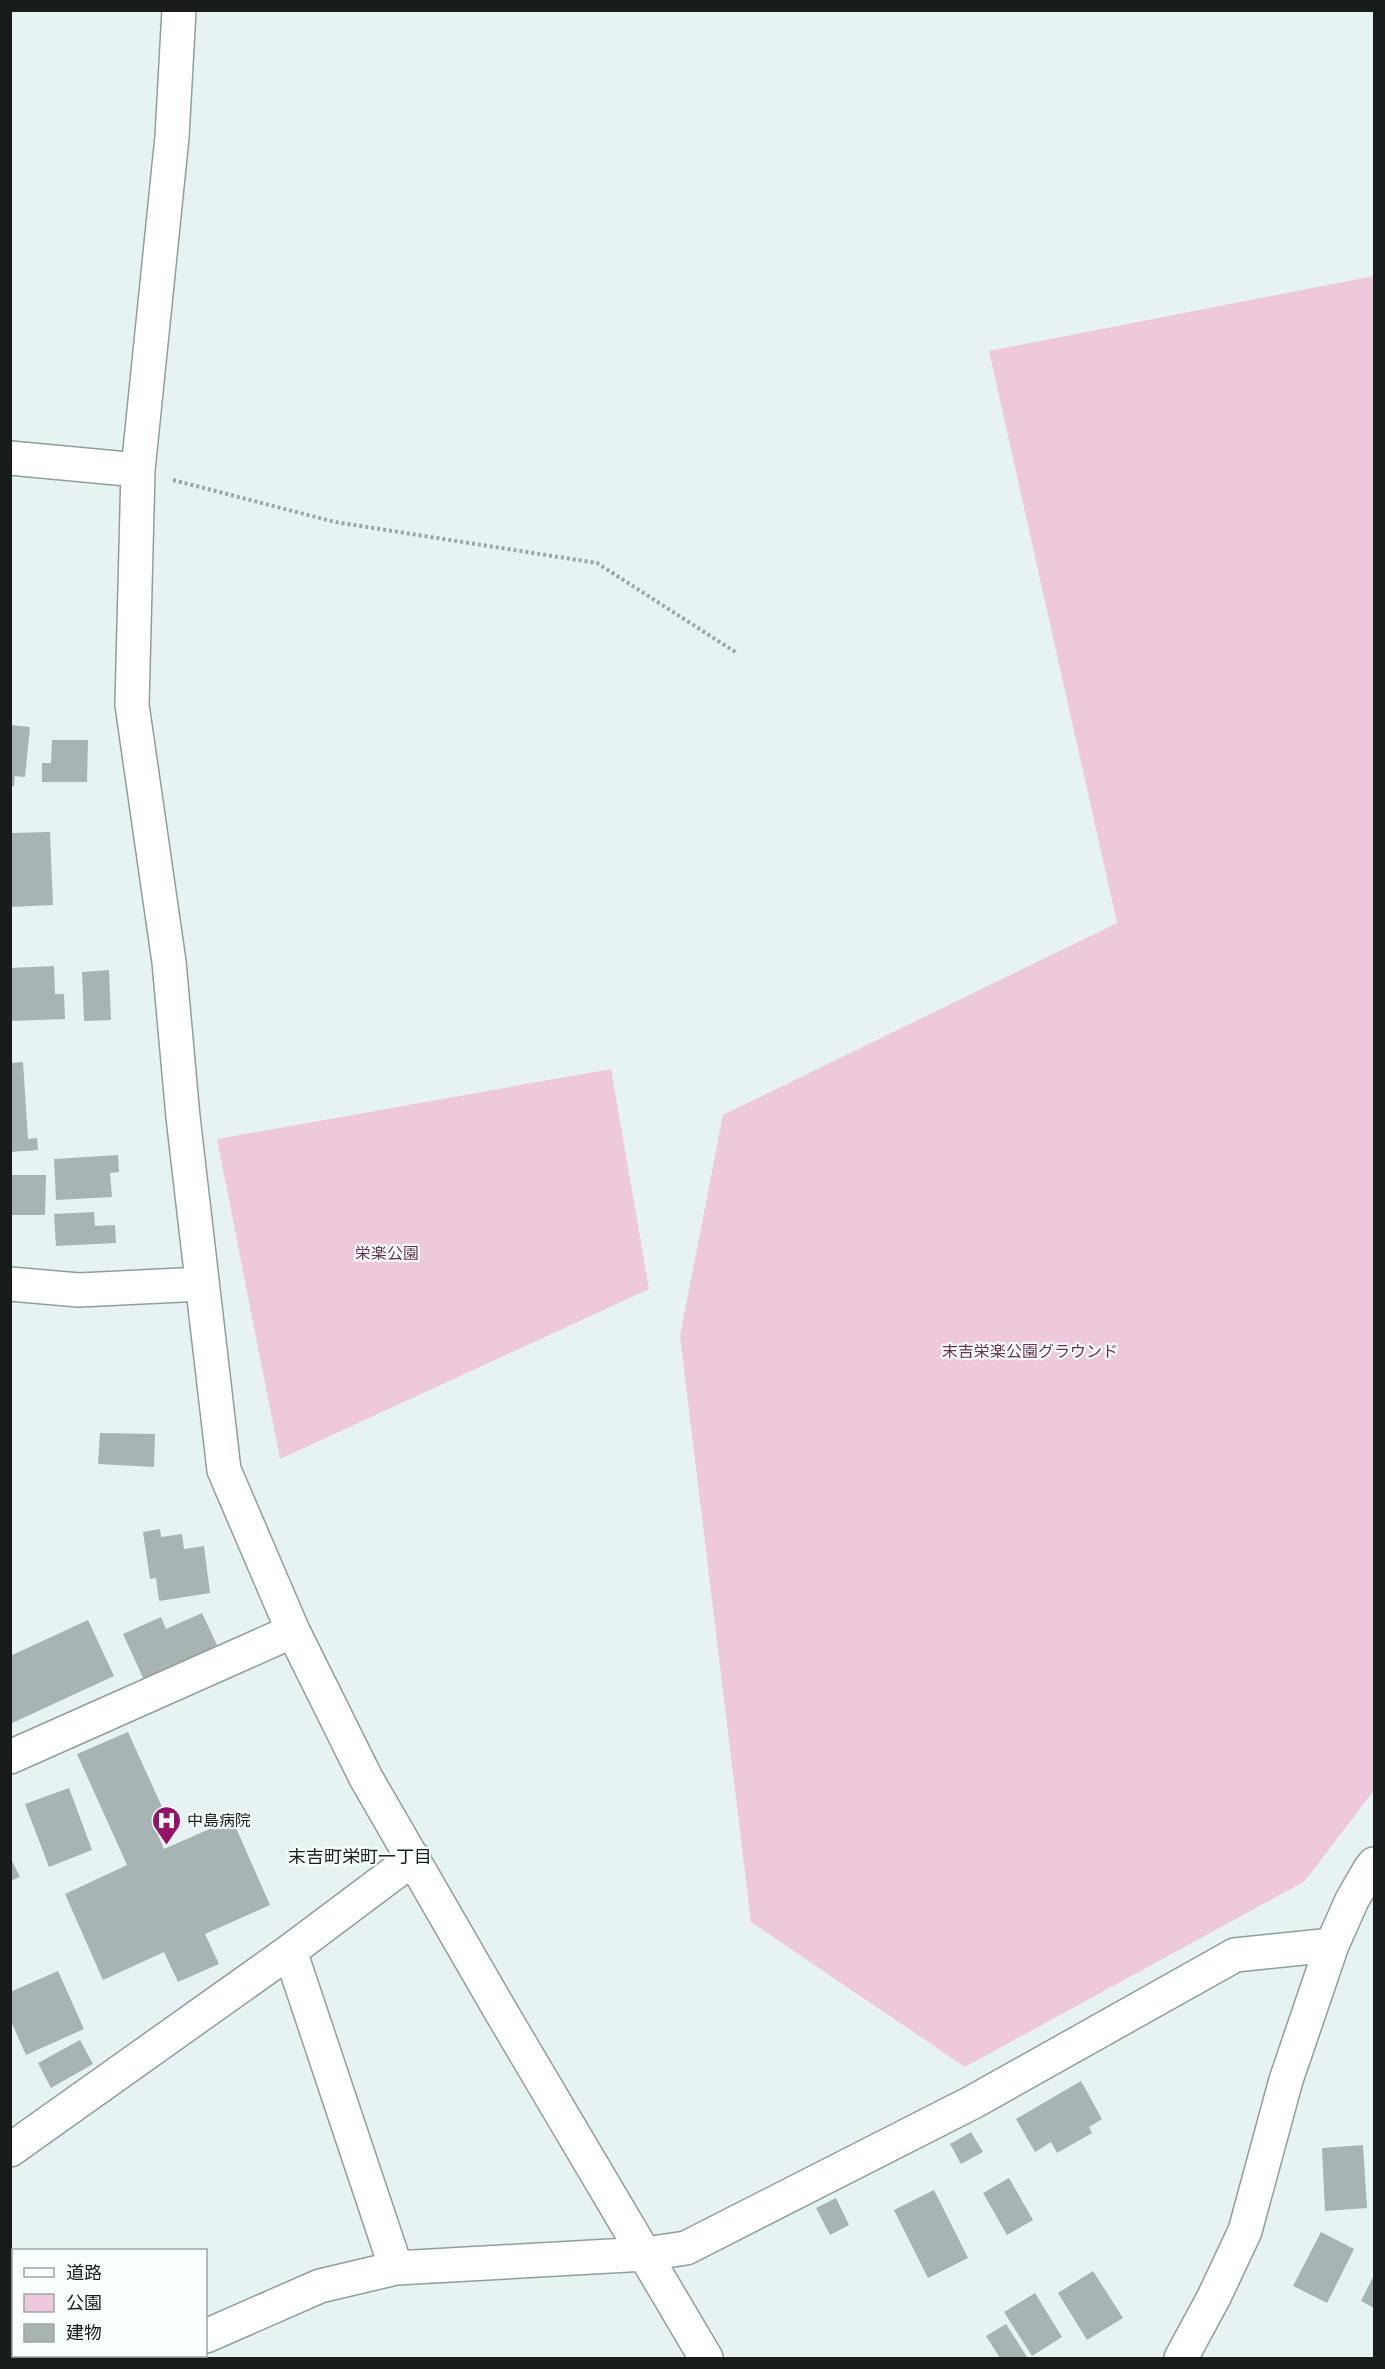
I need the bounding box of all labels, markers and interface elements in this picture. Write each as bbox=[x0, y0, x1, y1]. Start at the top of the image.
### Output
park label: 栄楽公園 bbox=[355, 1243, 419, 1263]
park label: 末吉栄楽公園グラウンド bbox=[942, 1341, 1118, 1361]
hospital icon: 中島病院 bbox=[150, 1804, 182, 1846]
place label: 中島病院 bbox=[187, 1810, 251, 1830]
district label: 末吉町栄町一丁目 bbox=[288, 1845, 432, 1868]
legend bbox=[12, 2249, 207, 2357]
text: 道路 bbox=[66, 2261, 102, 2284]
text: 公園 bbox=[66, 2291, 102, 2314]
text: 建物 bbox=[66, 2321, 102, 2344]

